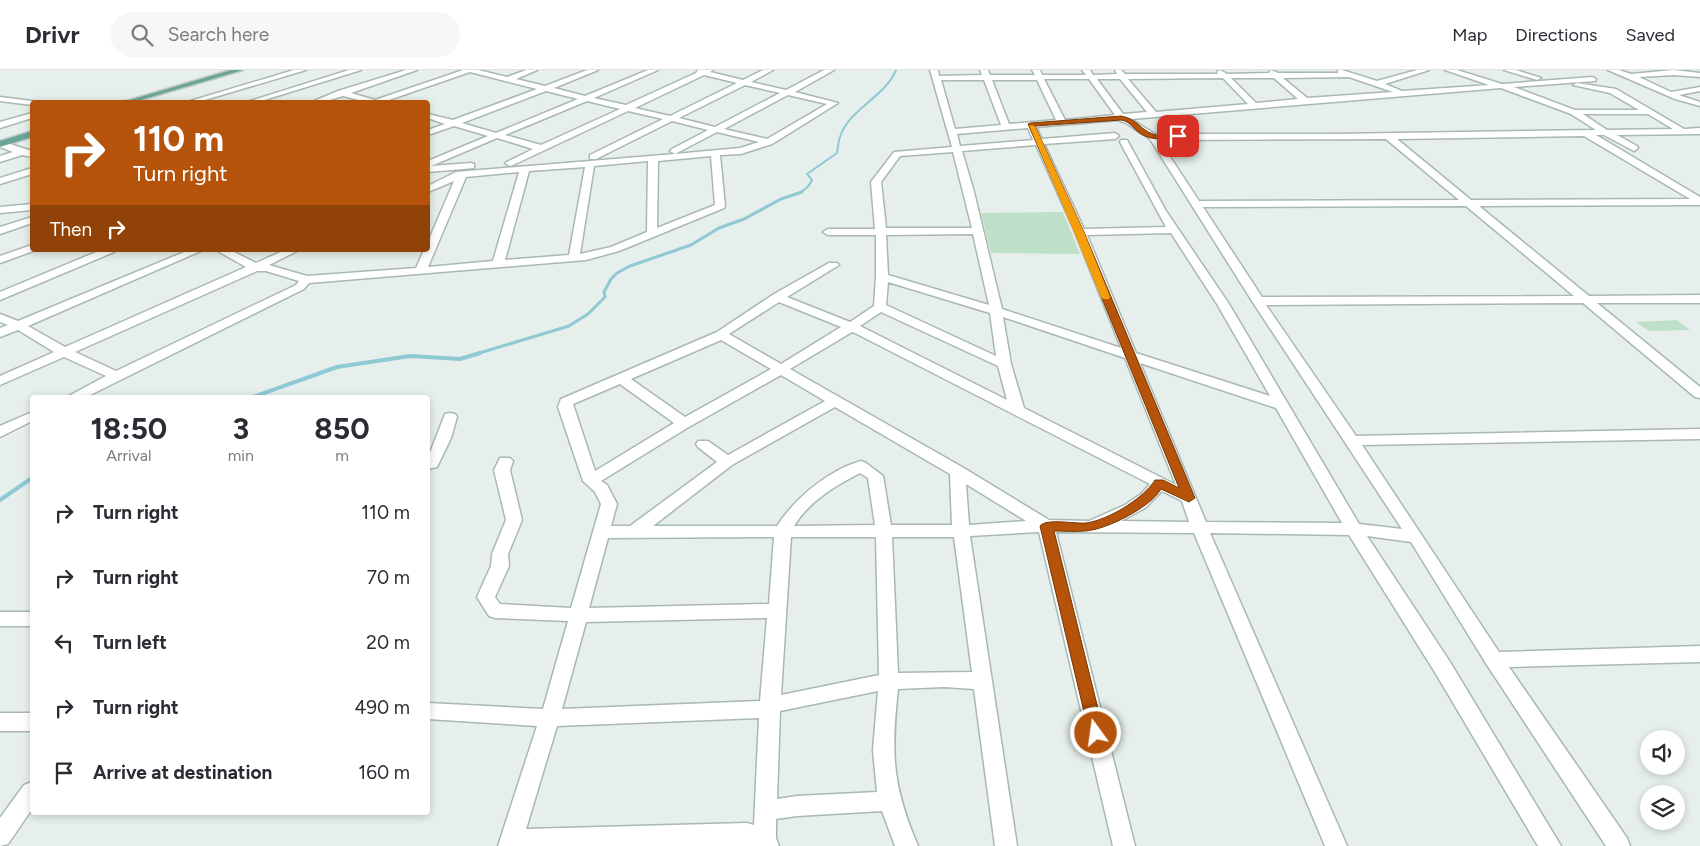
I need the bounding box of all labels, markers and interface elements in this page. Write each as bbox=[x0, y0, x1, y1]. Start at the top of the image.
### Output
search box bbox=[110, 12, 460, 57]
text: Drivr bbox=[25, 20, 80, 49]
icon: search bbox=[128, 21, 156, 49]
text: Search here bbox=[168, 23, 269, 46]
text: Map bbox=[1452, 24, 1487, 46]
text: Directions bbox=[1515, 24, 1597, 46]
text: Saved bbox=[1625, 24, 1675, 46]
pin bbox=[1157, 115, 1199, 157]
text: 110 m bbox=[133, 118, 224, 160]
icon: right bbox=[50, 120, 115, 185]
icon: arrive bbox=[1164, 122, 1192, 150]
text: Turn right bbox=[133, 160, 228, 187]
icon: right bbox=[102, 215, 130, 243]
text: Then bbox=[50, 218, 92, 241]
text: 18:50 bbox=[90, 410, 167, 447]
text: 3 bbox=[232, 410, 249, 447]
text: 850 bbox=[314, 410, 370, 447]
text: Arrival bbox=[106, 446, 151, 465]
text: min bbox=[228, 446, 254, 465]
text: m bbox=[335, 446, 349, 465]
icon: right bbox=[50, 499, 78, 527]
text: Turn right bbox=[93, 501, 179, 524]
text: 110 m bbox=[361, 501, 410, 524]
icon: right bbox=[50, 564, 78, 592]
text: Turn right bbox=[93, 566, 179, 589]
text: 70 m bbox=[367, 566, 410, 589]
icon: left bbox=[50, 629, 78, 657]
text: Turn left bbox=[93, 631, 167, 654]
text: 20 m bbox=[366, 631, 410, 654]
icon: right bbox=[50, 694, 78, 722]
text: Turn right bbox=[93, 696, 179, 719]
text: 490 m bbox=[354, 696, 410, 719]
position arrow bbox=[1069, 706, 1121, 758]
map controls bbox=[1640, 730, 1685, 830]
button: sound bbox=[1640, 730, 1685, 775]
icon: arrive bbox=[50, 759, 78, 787]
text: Arrive at destination bbox=[93, 761, 272, 784]
text: 160 m bbox=[358, 761, 410, 784]
button: layers bbox=[1640, 785, 1685, 830]

